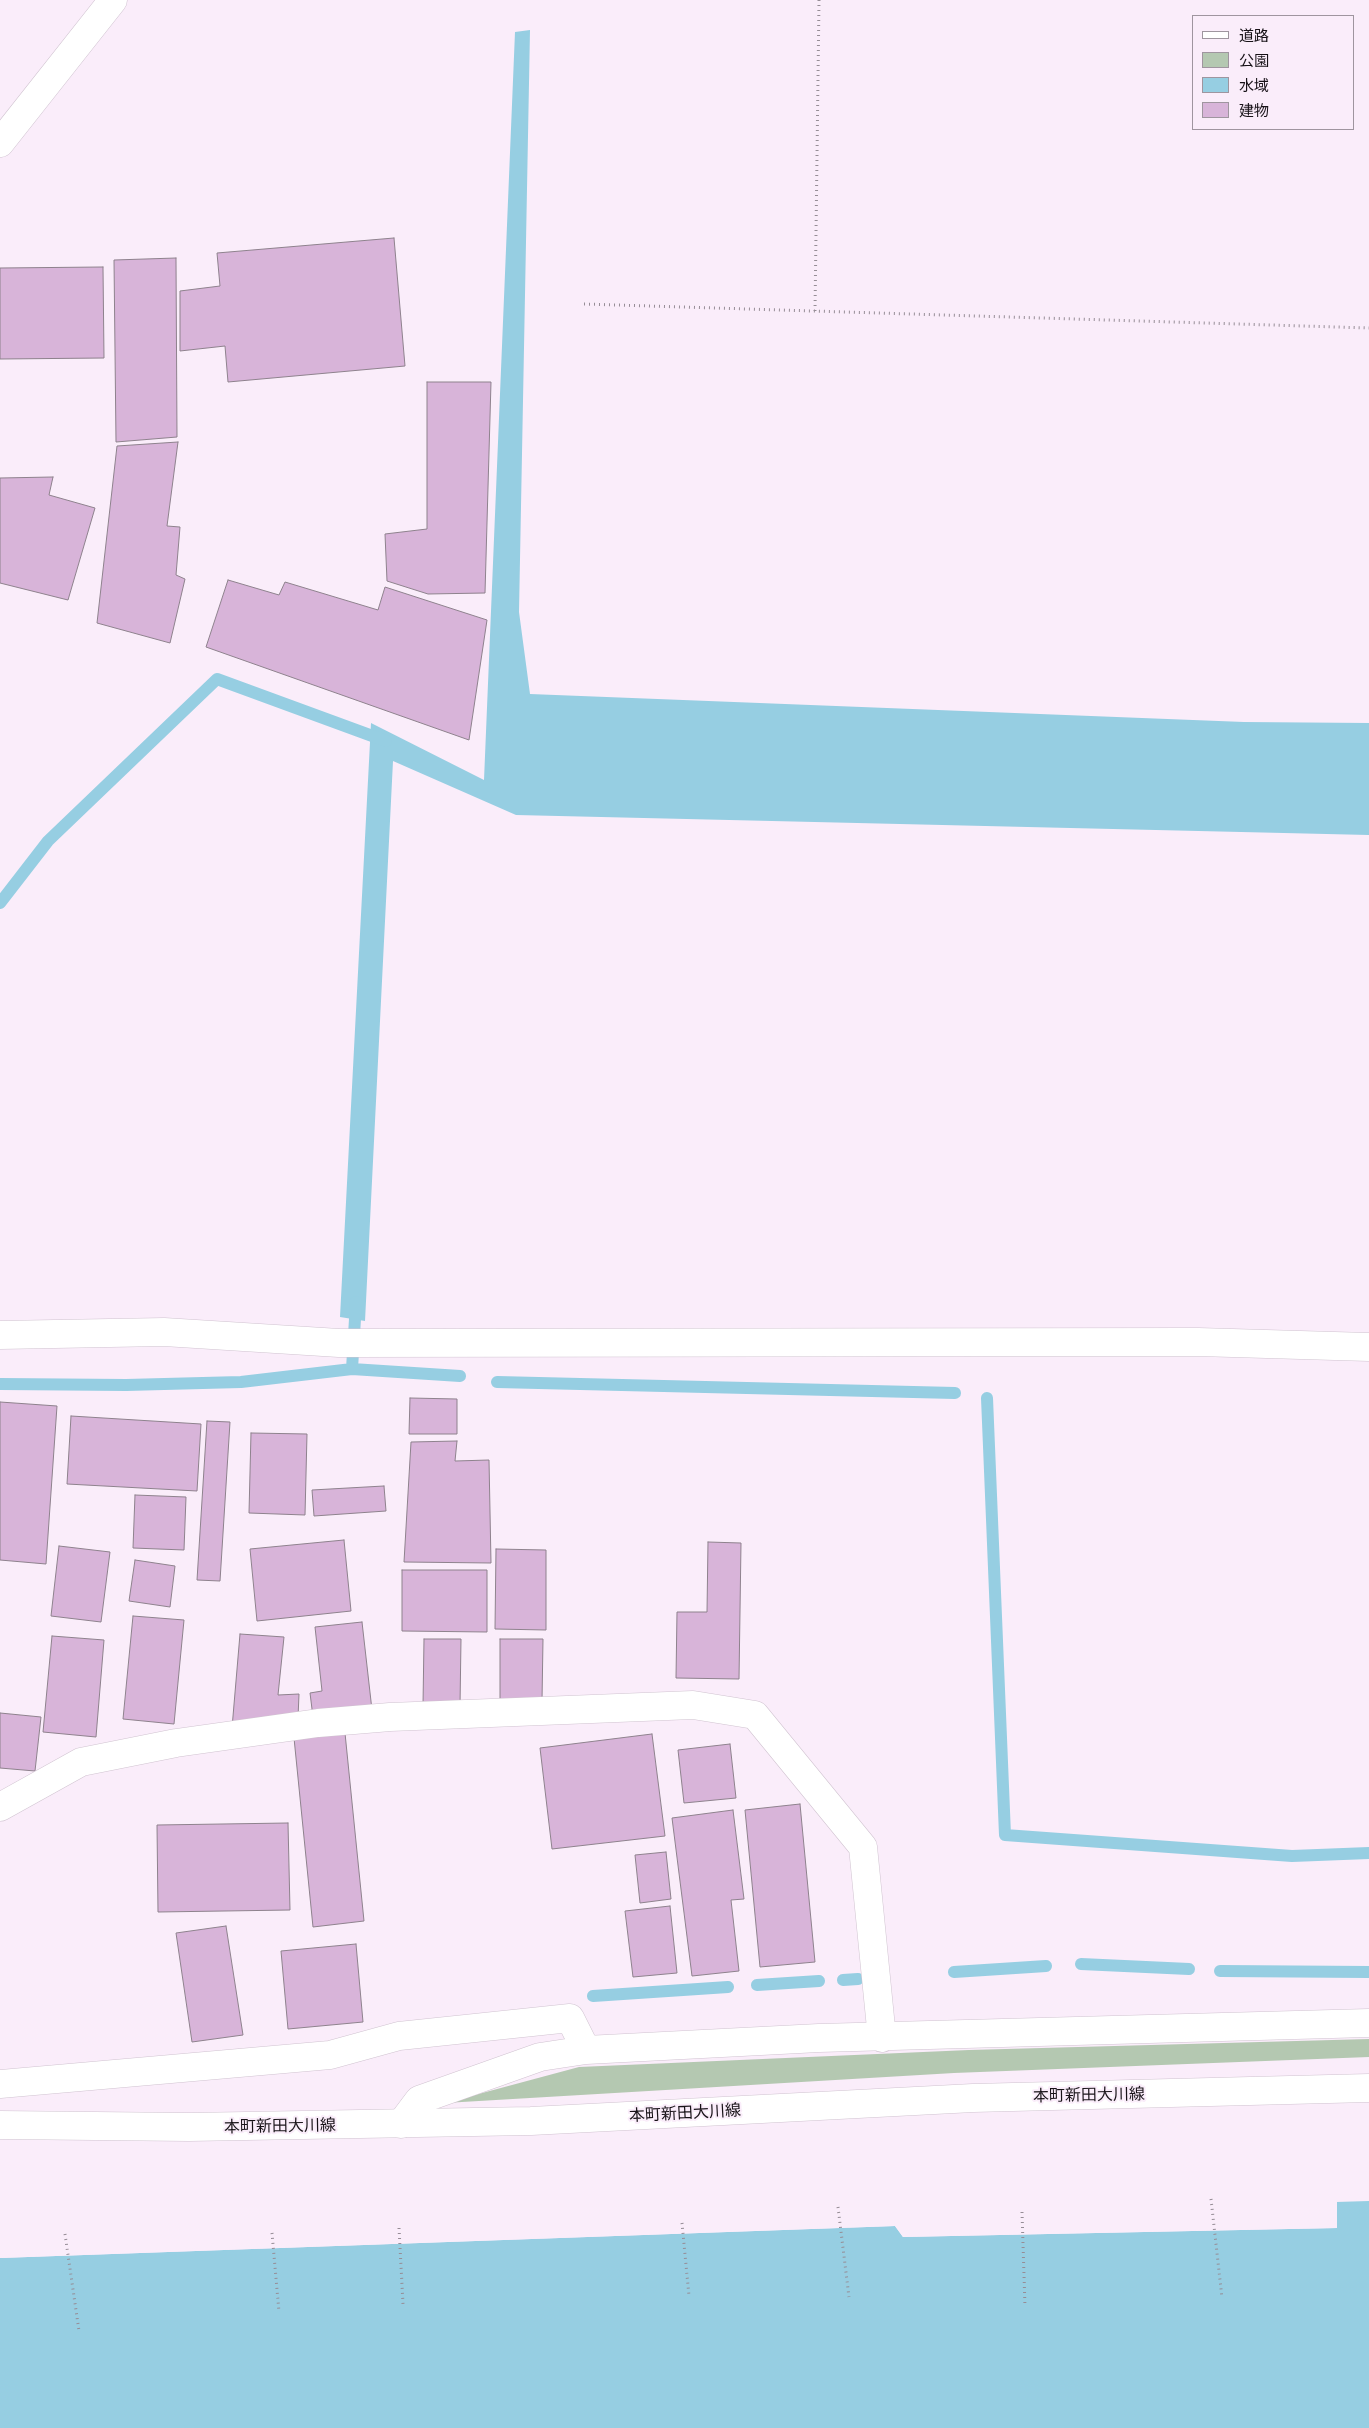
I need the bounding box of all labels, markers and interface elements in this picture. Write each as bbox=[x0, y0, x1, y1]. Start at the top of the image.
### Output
legend bbox=[1192, 15, 1354, 130]
text: 道路 bbox=[1239, 26, 1269, 44]
text: 公園 bbox=[1239, 51, 1269, 69]
text: 水域 bbox=[1239, 76, 1269, 94]
text: 建物 bbox=[1239, 101, 1269, 119]
street label: 本町新田大川線 bbox=[1033, 2084, 1145, 2106]
street label: 本町新田大川線 bbox=[629, 2100, 741, 2126]
street label: 本町新田大川線 bbox=[224, 2115, 336, 2137]

